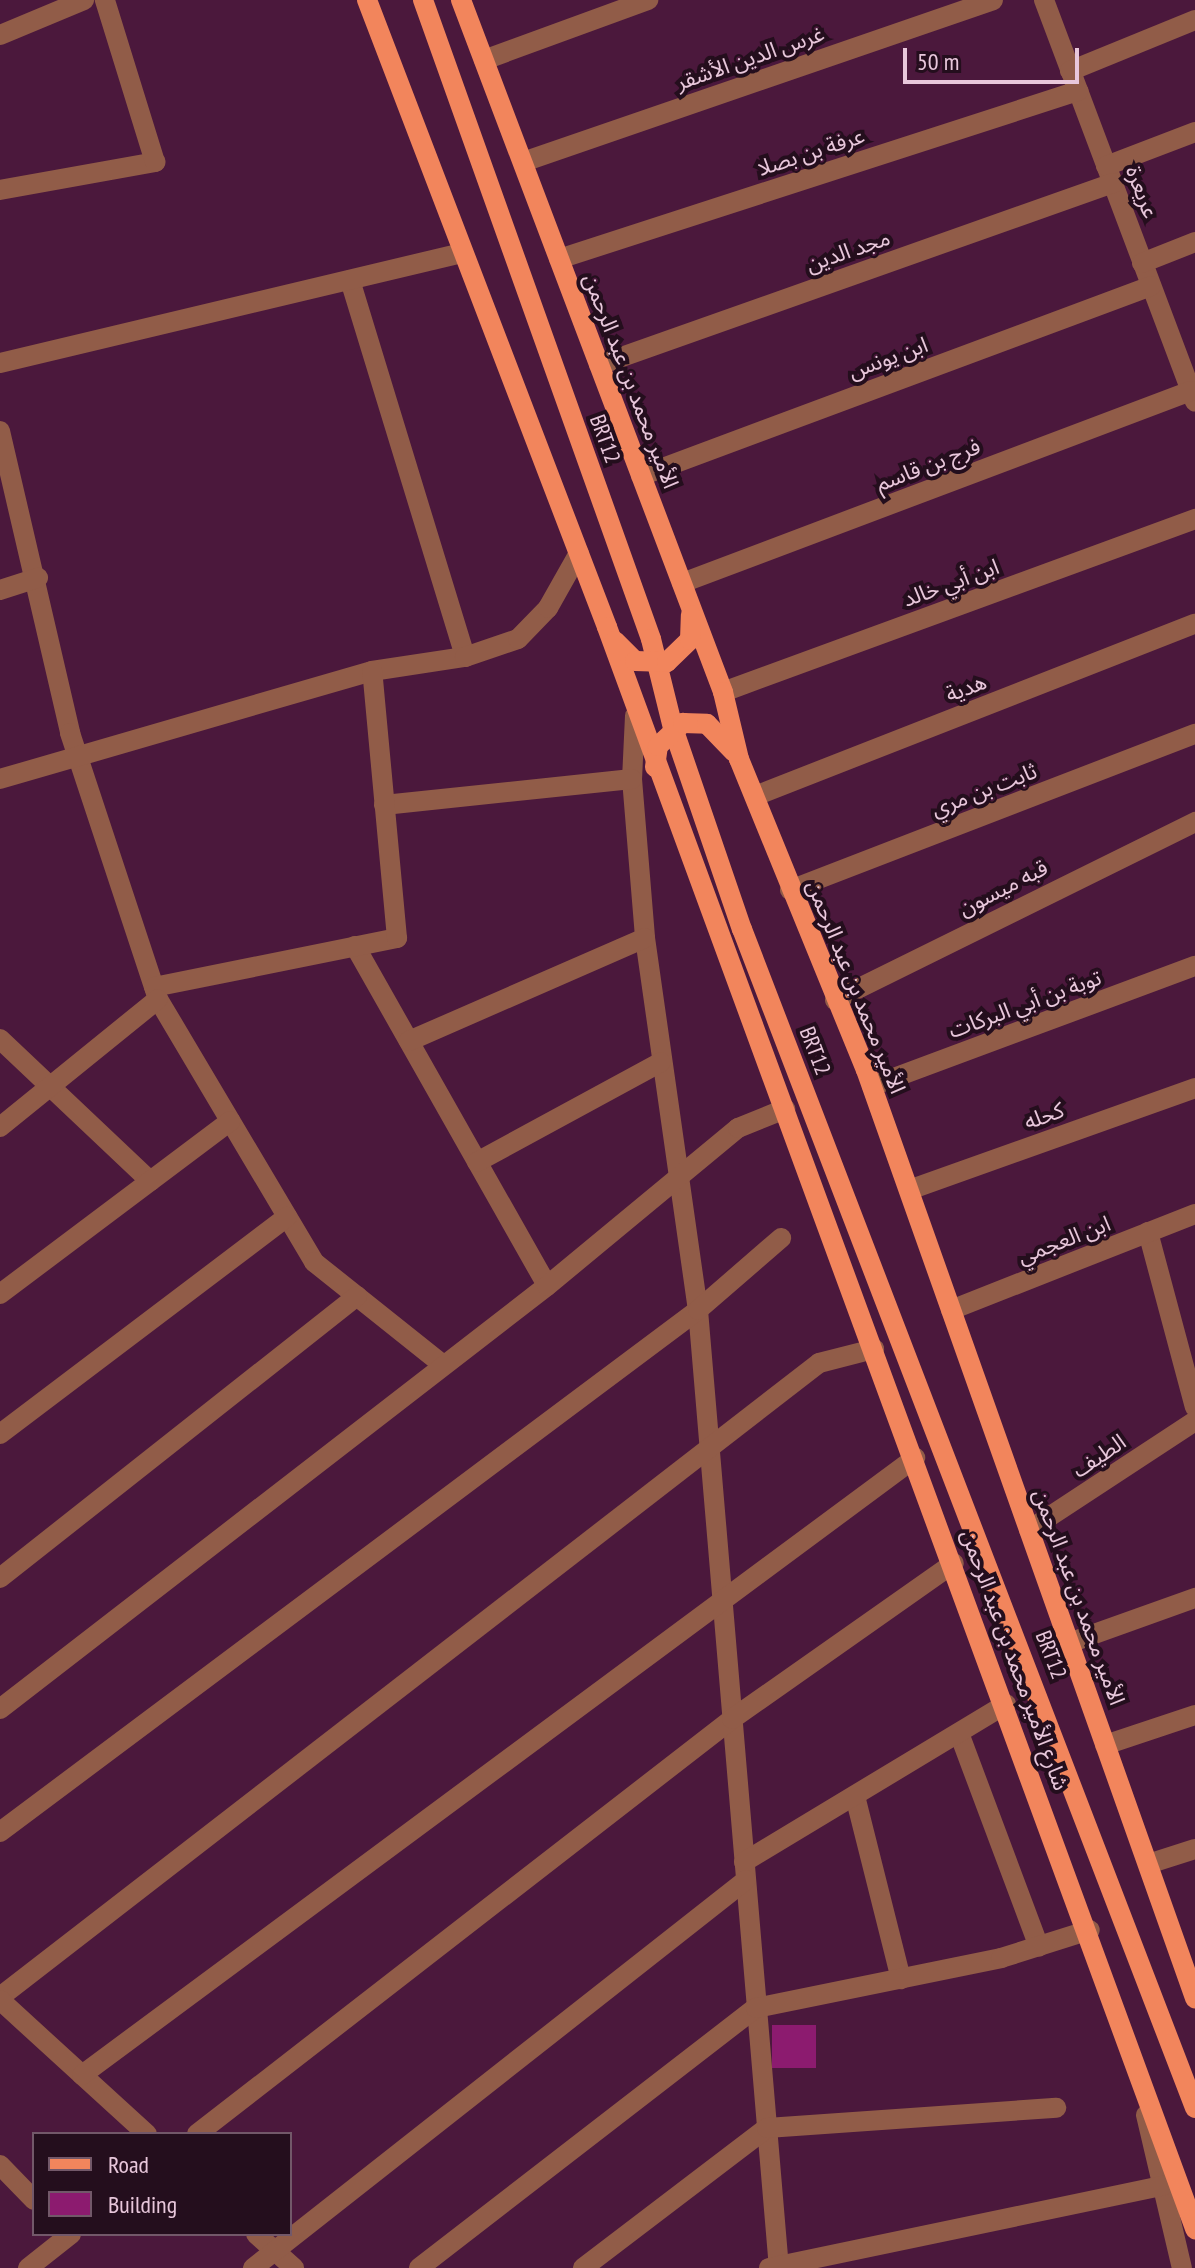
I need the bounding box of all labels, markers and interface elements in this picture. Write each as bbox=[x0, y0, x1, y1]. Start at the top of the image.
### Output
street label: غرس الدين الأشقر bbox=[672, 20, 828, 96]
scale bar bbox=[907, 32, 1083, 82]
text: 50 m bbox=[917, 46, 959, 77]
street label: عرفة بن بصلا bbox=[754, 122, 868, 182]
street label: عريعرة bbox=[1120, 162, 1164, 222]
street label: مجد الدين bbox=[802, 224, 894, 278]
street label: الأمير محمد بن عبد الرحمن bbox=[578, 270, 684, 492]
street label: ابن يونس bbox=[845, 331, 931, 385]
street label: BRT12 bbox=[584, 411, 626, 467]
street label: فرج بن قاسم bbox=[872, 433, 984, 497]
street label: ابن أبي خالد bbox=[899, 553, 1003, 613]
street label: هدية bbox=[942, 668, 990, 708]
street label: ثابت بن مري bbox=[927, 758, 1041, 822]
street label: قبه ميسون bbox=[954, 854, 1052, 922]
street label: الأمير محمد بن عبد الرحمن bbox=[801, 876, 911, 1098]
street label: توبة بن أبي البركات bbox=[945, 964, 1105, 1044]
street label: BRT12 bbox=[794, 1023, 836, 1079]
street label: كحله bbox=[1021, 1097, 1067, 1135]
street label: ابن العجمي bbox=[1014, 1210, 1114, 1270]
street label: الطيف bbox=[1067, 1429, 1131, 1483]
street label: الأمير محمد بن عبد الرحمن bbox=[1028, 1485, 1130, 1709]
street label: شارع الأمير محمد بن عبد الرحمن bbox=[955, 1526, 1075, 1794]
street label: BRT12 bbox=[1030, 1627, 1072, 1683]
legend bbox=[32, 2132, 292, 2236]
text: Road bbox=[108, 2149, 149, 2180]
text: Building bbox=[108, 2189, 177, 2220]

